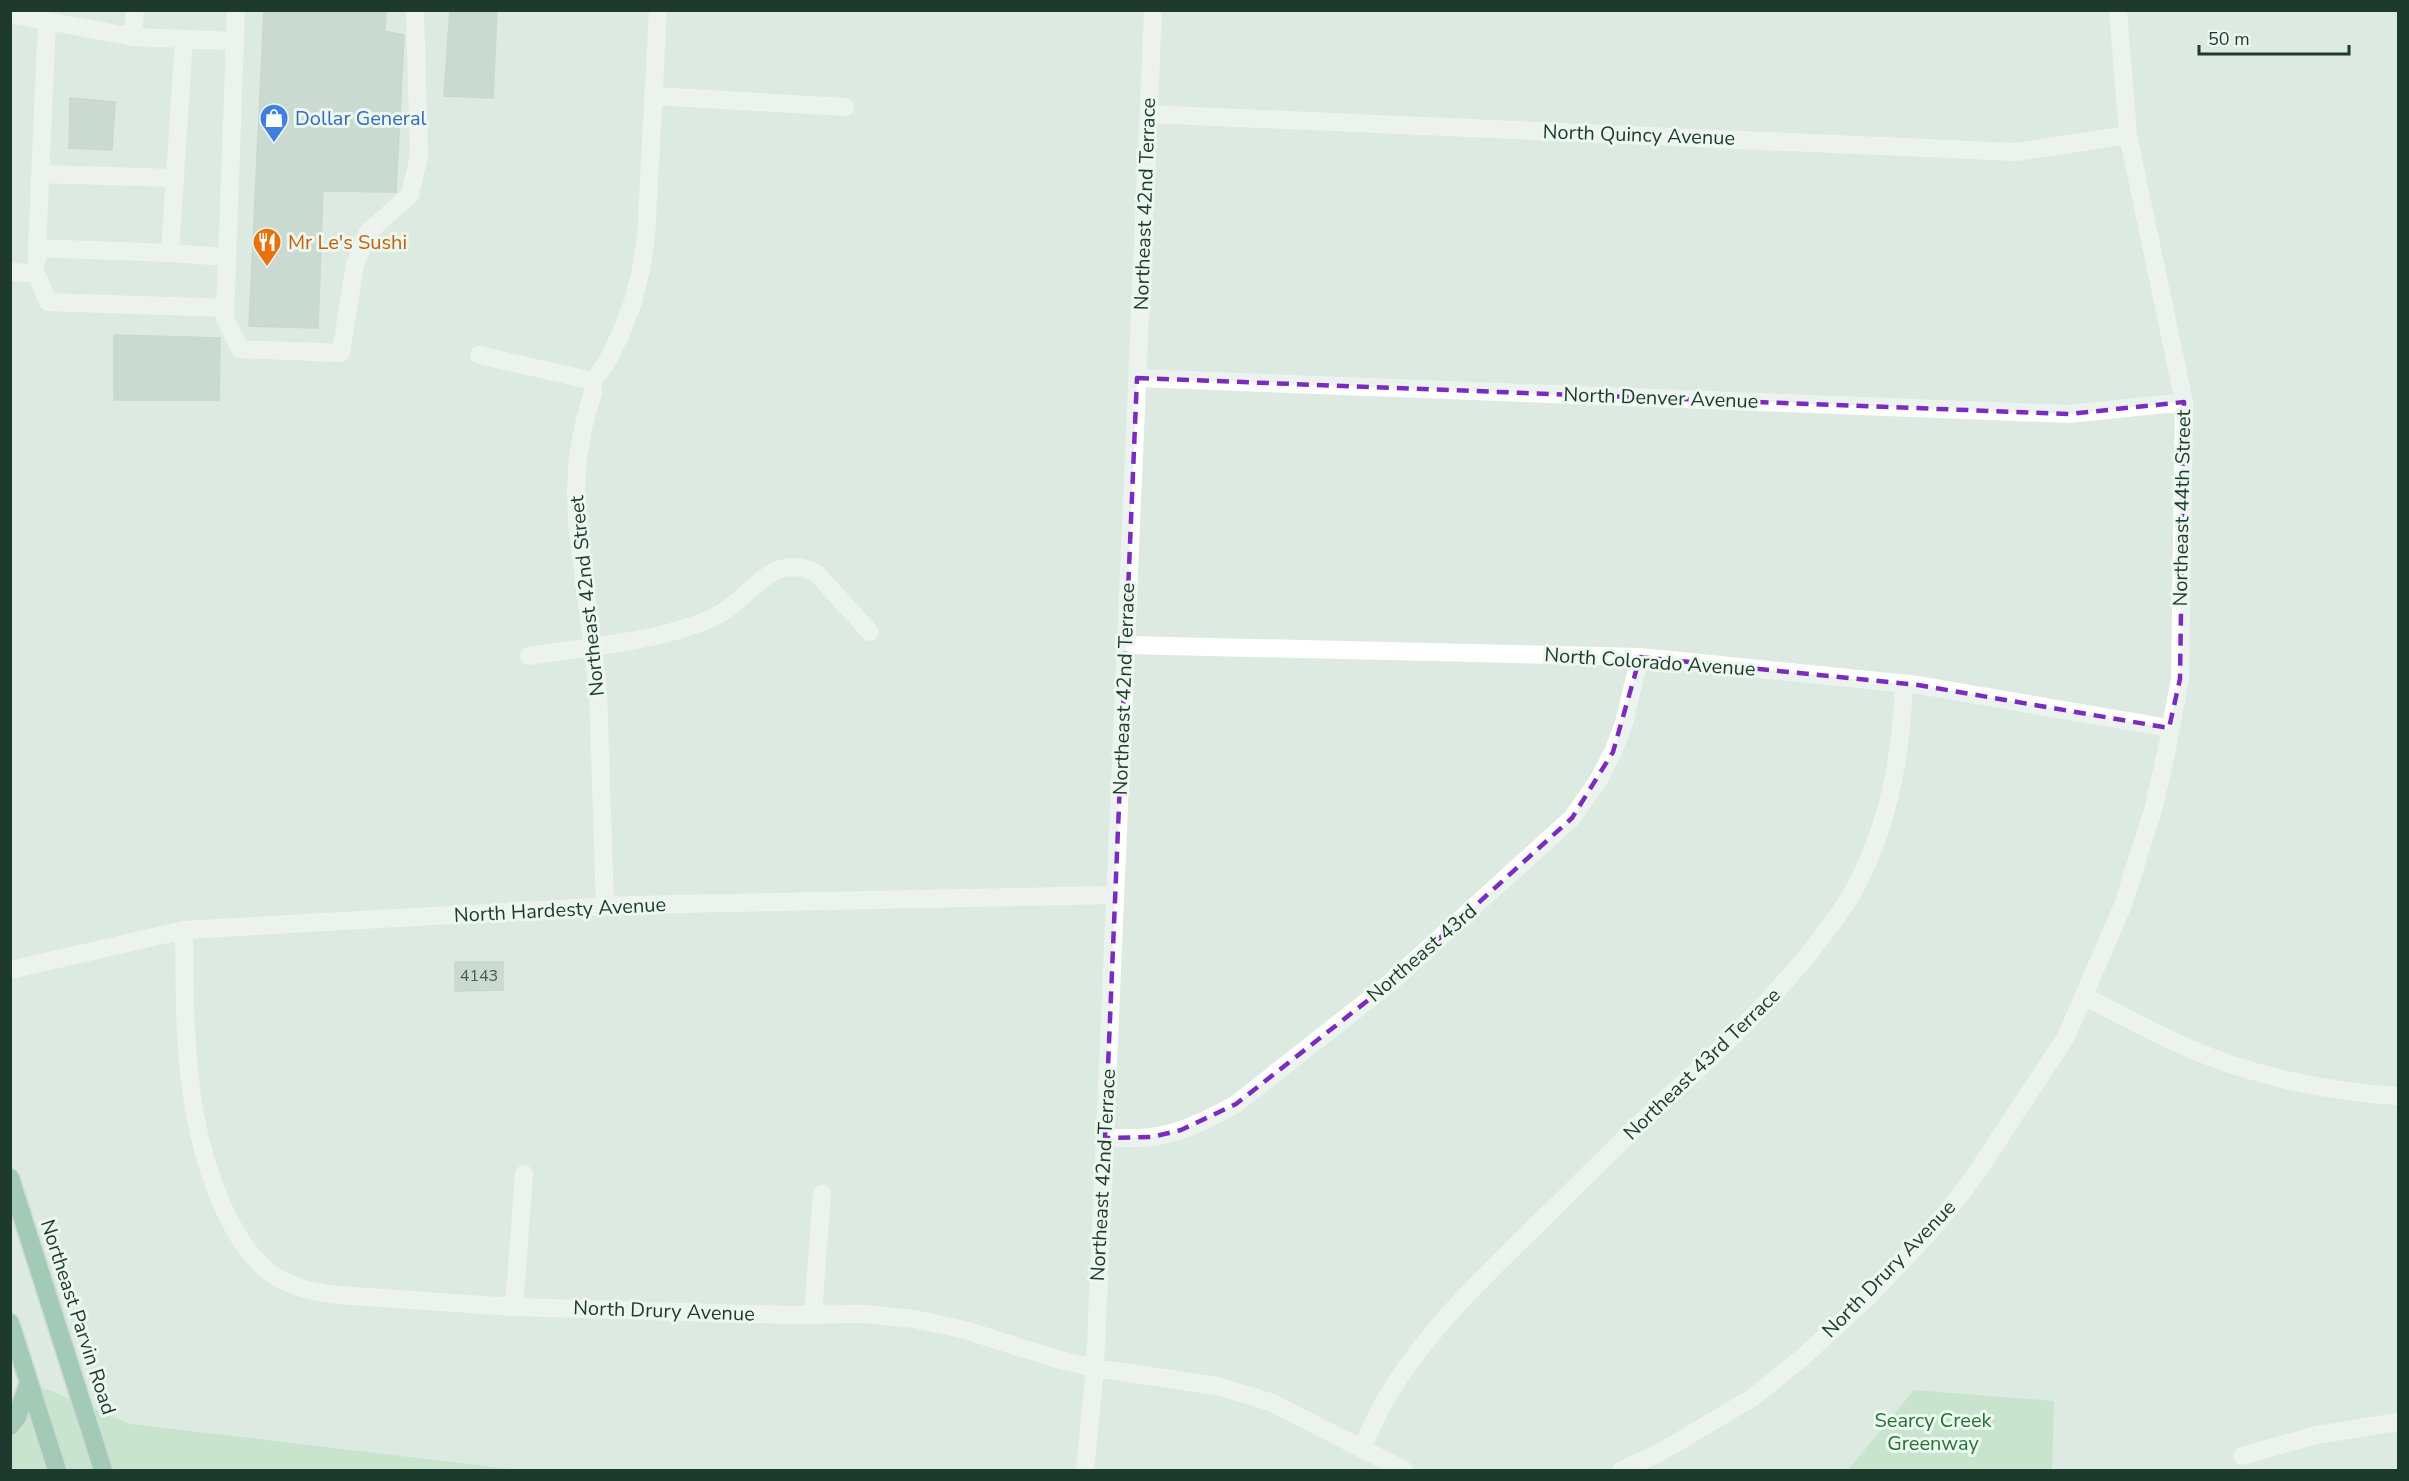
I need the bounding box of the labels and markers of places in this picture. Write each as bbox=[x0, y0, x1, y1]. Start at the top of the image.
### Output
shop icon: Dollar General bbox=[258, 102, 290, 144]
place label: Dollar General bbox=[295, 105, 427, 132]
restaurant icon: Mr Le's Sushi bbox=[251, 226, 283, 268]
place label: Mr Le's Sushi bbox=[288, 229, 407, 256]

